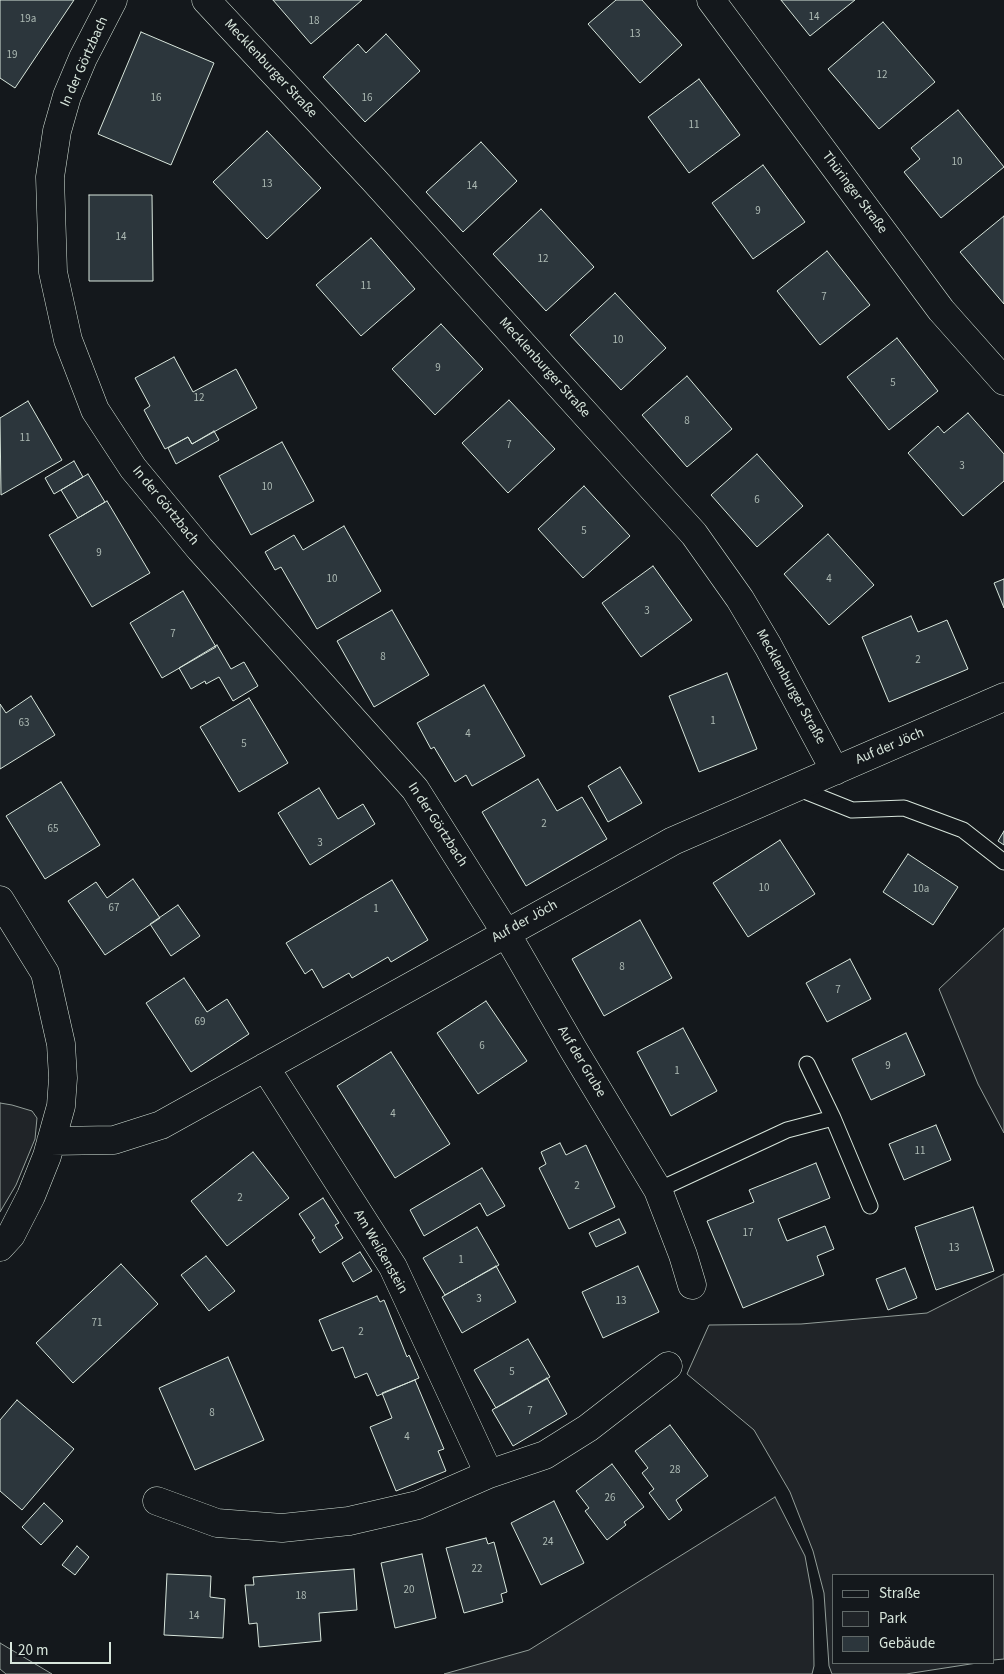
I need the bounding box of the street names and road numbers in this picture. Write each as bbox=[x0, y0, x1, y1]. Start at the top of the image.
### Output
street label: In der Görtzbach bbox=[58, 14, 112, 110]
street label: Mecklenburger Straße bbox=[220, 16, 320, 122]
street label: Thüringer Straße bbox=[818, 149, 890, 237]
street label: Mecklenburger Straße bbox=[495, 315, 593, 421]
street label: In der Görtzbach bbox=[128, 463, 202, 549]
street label: Mecklenburger Straße bbox=[751, 627, 829, 747]
street label: Auf der Jöch bbox=[853, 725, 927, 769]
street label: In der Görtzbach bbox=[404, 780, 470, 870]
street label: Auf der Jöch bbox=[489, 897, 561, 947]
street label: Auf der Grube bbox=[553, 1023, 609, 1101]
street label: Am Weißenstein bbox=[349, 1207, 411, 1297]

